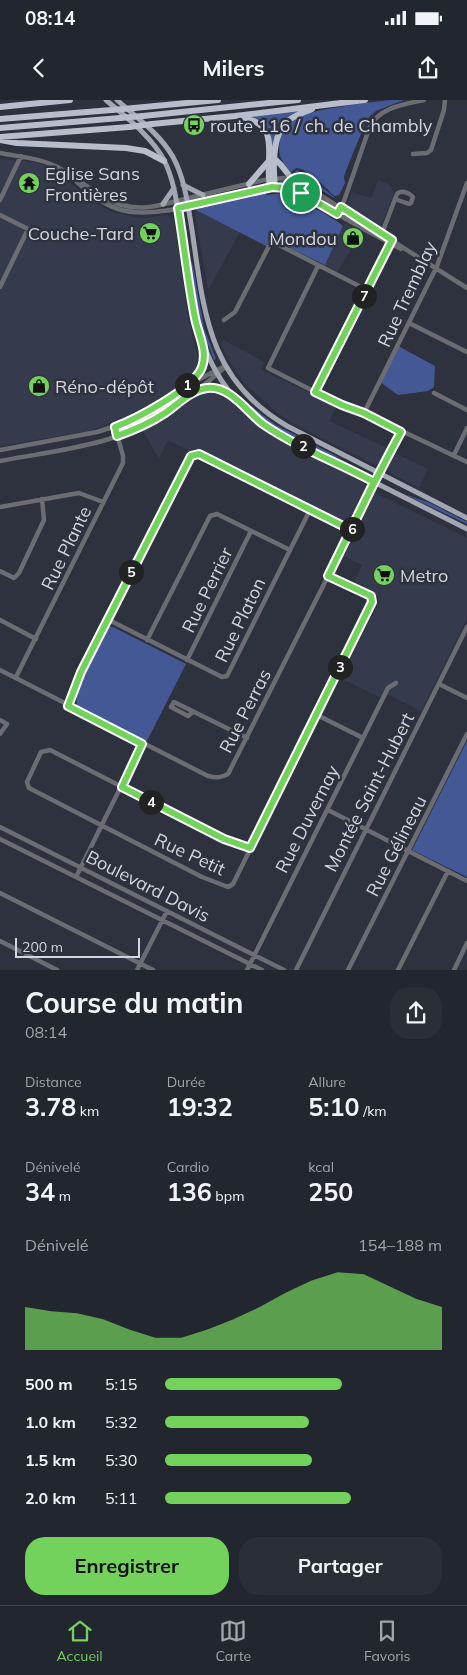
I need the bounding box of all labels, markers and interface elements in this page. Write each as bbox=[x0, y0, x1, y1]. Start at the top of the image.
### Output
text: 08:14 bbox=[25, 6, 75, 30]
icon: back bbox=[25, 54, 53, 82]
text: Milers bbox=[202, 54, 265, 82]
icon: share bbox=[414, 54, 442, 82]
bus stop icon: route 116 / ch. de Chambly bbox=[182, 113, 206, 137]
place label: route 116 / ch. de Chambly bbox=[210, 114, 433, 137]
place label: Eglise Sans Frontières bbox=[45, 162, 140, 206]
temple icon: Eglise Sans Frontières bbox=[17, 171, 41, 195]
pin bbox=[280, 172, 322, 214]
icon: arrive bbox=[287, 179, 315, 207]
supermarket icon: Couche-Tard bbox=[138, 221, 162, 245]
place label: Couche-Tard bbox=[28, 222, 134, 245]
shop icon: Mondou bbox=[341, 226, 365, 250]
place label: Mondou bbox=[269, 227, 337, 250]
street label: Rue Tremblay bbox=[372, 237, 442, 351]
pin: 7 bbox=[352, 284, 376, 308]
text: 7 bbox=[360, 287, 369, 305]
pin: 1 bbox=[174, 372, 200, 398]
shop icon: Réno-dépôt bbox=[27, 374, 51, 398]
place label: Réno-dépôt bbox=[55, 375, 154, 398]
text: 1 bbox=[183, 376, 192, 394]
pin: 2 bbox=[290, 434, 316, 458]
text: 2 bbox=[299, 437, 308, 455]
street label: Rue Plante bbox=[36, 502, 96, 594]
pin: 6 bbox=[340, 516, 364, 542]
text: 6 bbox=[348, 520, 357, 538]
street label: Rue Perrier bbox=[176, 543, 238, 636]
pin: 5 bbox=[118, 560, 144, 584]
text: 5 bbox=[127, 563, 136, 581]
supermarket icon: Metro bbox=[372, 563, 396, 587]
place label: Metro bbox=[400, 564, 448, 587]
street label: Rue Platon bbox=[210, 574, 270, 666]
pin: 3 bbox=[328, 654, 352, 680]
text: 3 bbox=[336, 658, 345, 676]
street label: Rue Perras bbox=[214, 665, 276, 757]
street label: Montée Saint-Hubert bbox=[319, 709, 419, 875]
street label: Rue Duvernay bbox=[270, 761, 344, 877]
pin: 4 bbox=[138, 790, 164, 814]
street label: Rue Gélineau bbox=[361, 792, 431, 900]
text: 4 bbox=[147, 793, 156, 811]
street label: Rue Petit bbox=[151, 828, 229, 880]
street label: Boulevard Davis bbox=[82, 845, 214, 927]
scale bar bbox=[15, 935, 140, 958]
text: 200 m bbox=[22, 938, 63, 956]
text: Course du matin bbox=[25, 985, 243, 1020]
button: share bbox=[390, 987, 442, 1039]
text: 08:14 bbox=[25, 1022, 67, 1042]
text: Distance bbox=[25, 1073, 82, 1091]
text: Durée bbox=[167, 1073, 205, 1091]
text: Allure bbox=[308, 1073, 346, 1091]
text: 3.78 bbox=[25, 1091, 76, 1122]
text: 19:32 bbox=[167, 1091, 233, 1122]
text: 5:10 bbox=[308, 1091, 360, 1122]
text: km bbox=[76, 1102, 99, 1120]
text: /km bbox=[360, 1102, 387, 1120]
text: Dénivelé bbox=[25, 1158, 81, 1176]
text: Cardio bbox=[167, 1158, 209, 1176]
text: kcal bbox=[308, 1158, 334, 1176]
text: 34 bbox=[25, 1176, 55, 1207]
text: 136 bbox=[167, 1176, 212, 1207]
text: 250 bbox=[308, 1176, 353, 1207]
text: m bbox=[55, 1187, 71, 1205]
text: bpm bbox=[212, 1187, 244, 1205]
text: Dénivelé bbox=[25, 1235, 88, 1255]
text: 154–188 m bbox=[358, 1235, 442, 1255]
text: 500 m bbox=[25, 1374, 73, 1394]
text: 5:15 bbox=[105, 1374, 137, 1394]
text: 1.0 km bbox=[25, 1412, 76, 1432]
text: 5:32 bbox=[105, 1412, 137, 1432]
text: 1.5 km bbox=[25, 1450, 76, 1470]
text: 5:30 bbox=[105, 1450, 137, 1470]
text: 2.0 km bbox=[25, 1488, 76, 1508]
text: 5:11 bbox=[105, 1488, 137, 1508]
button: Enregistrer bbox=[25, 1537, 229, 1595]
button: Partager bbox=[239, 1537, 442, 1595]
tab: Accueil bbox=[56, 1617, 103, 1665]
tab: Carte bbox=[216, 1617, 251, 1665]
tab: Favoris bbox=[364, 1617, 411, 1665]

